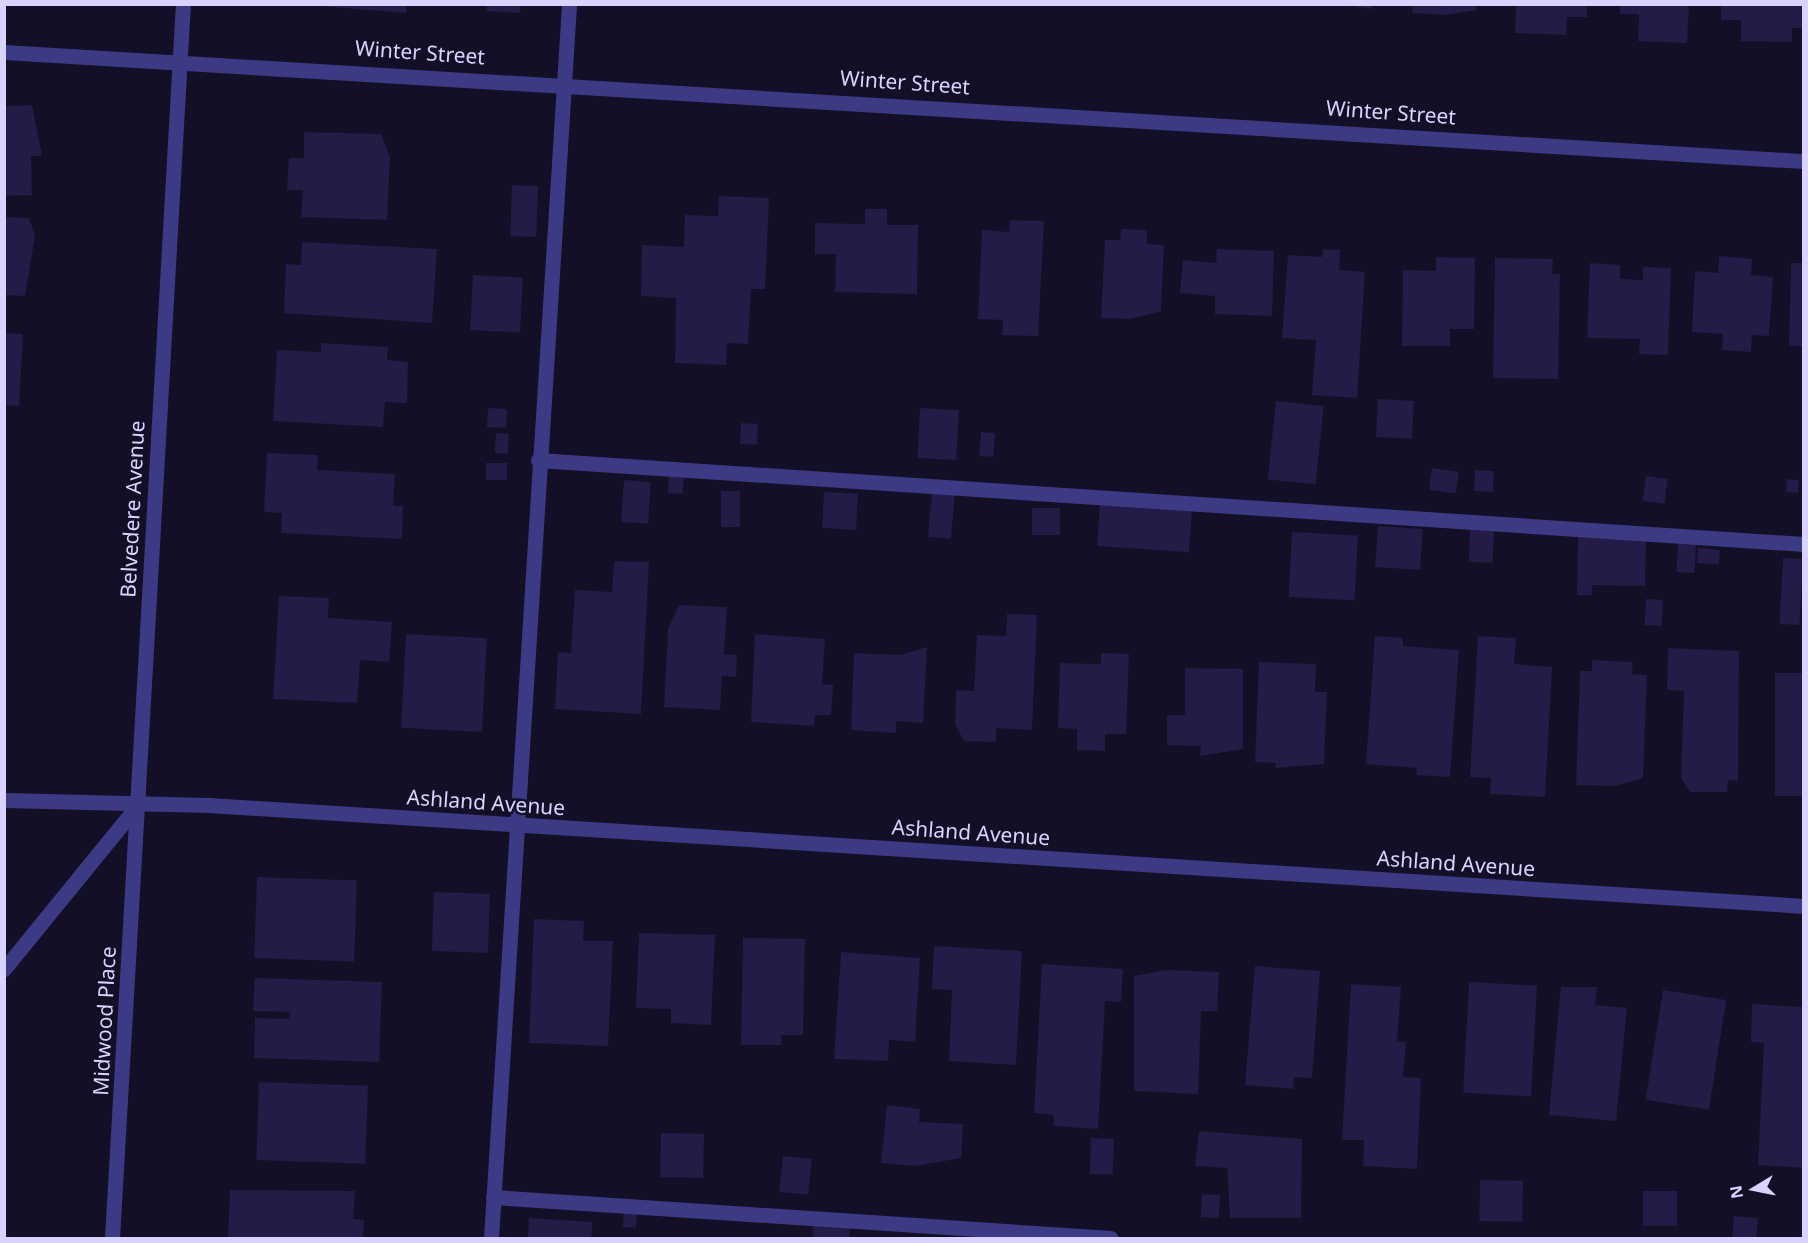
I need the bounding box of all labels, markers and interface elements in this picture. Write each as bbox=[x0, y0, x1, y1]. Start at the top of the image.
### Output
street label: Winter Street bbox=[354, 35, 486, 69]
street label: Winter Street bbox=[839, 65, 971, 99]
street label: Winter Street bbox=[1325, 95, 1457, 129]
street label: Belvedere Avenue bbox=[115, 420, 149, 598]
street label: Ashland Avenue bbox=[406, 784, 566, 820]
street label: Ashland Avenue bbox=[891, 814, 1051, 850]
street label: Ashland Avenue bbox=[1376, 845, 1536, 881]
street label: Midwood Place bbox=[88, 946, 120, 1096]
north arrow bbox=[1724, 1159, 1784, 1219]
text: N bbox=[1724, 1184, 1748, 1200]

